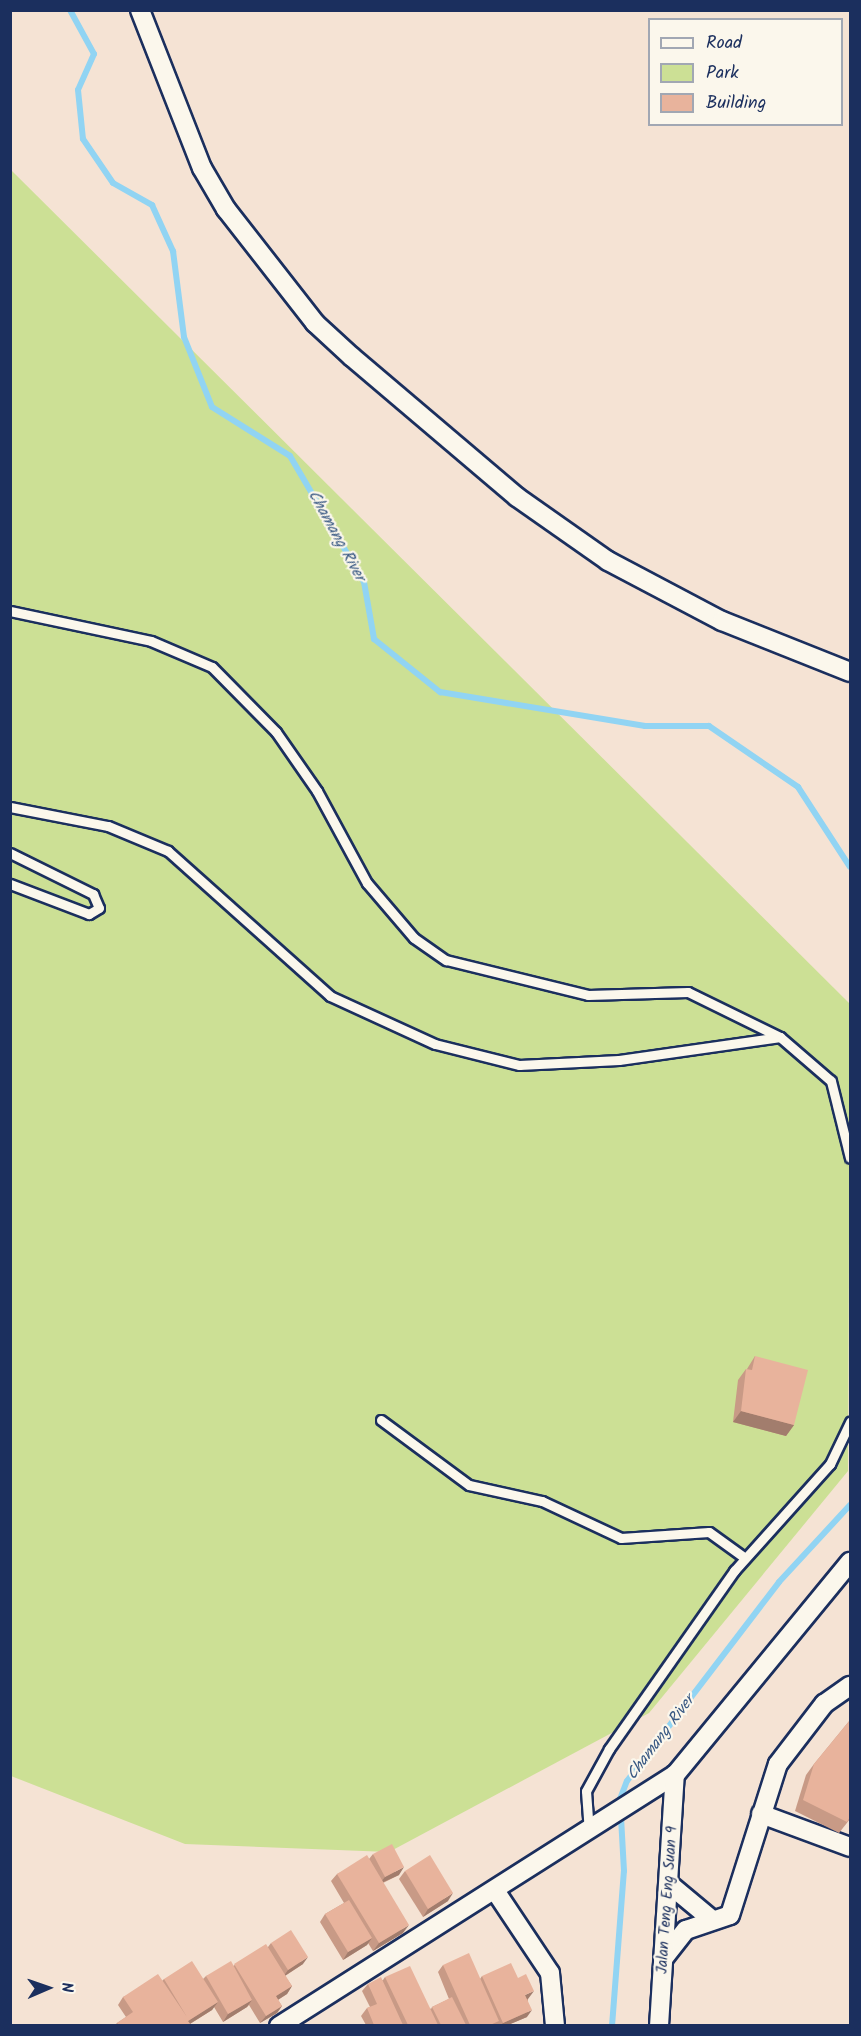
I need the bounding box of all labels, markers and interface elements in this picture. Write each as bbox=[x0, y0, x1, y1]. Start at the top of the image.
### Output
legend bbox=[648, 18, 843, 126]
text: Road bbox=[706, 29, 742, 58]
text: Park bbox=[706, 59, 739, 88]
text: Building bbox=[706, 89, 766, 118]
water label: Chamang River bbox=[303, 487, 369, 585]
water label: Chamang River bbox=[623, 1692, 699, 1784]
street label: Jalan Teng Eng Suan 9 bbox=[654, 1825, 682, 1975]
north arrow bbox=[18, 1958, 78, 2018]
text: N bbox=[54, 1982, 79, 1993]

